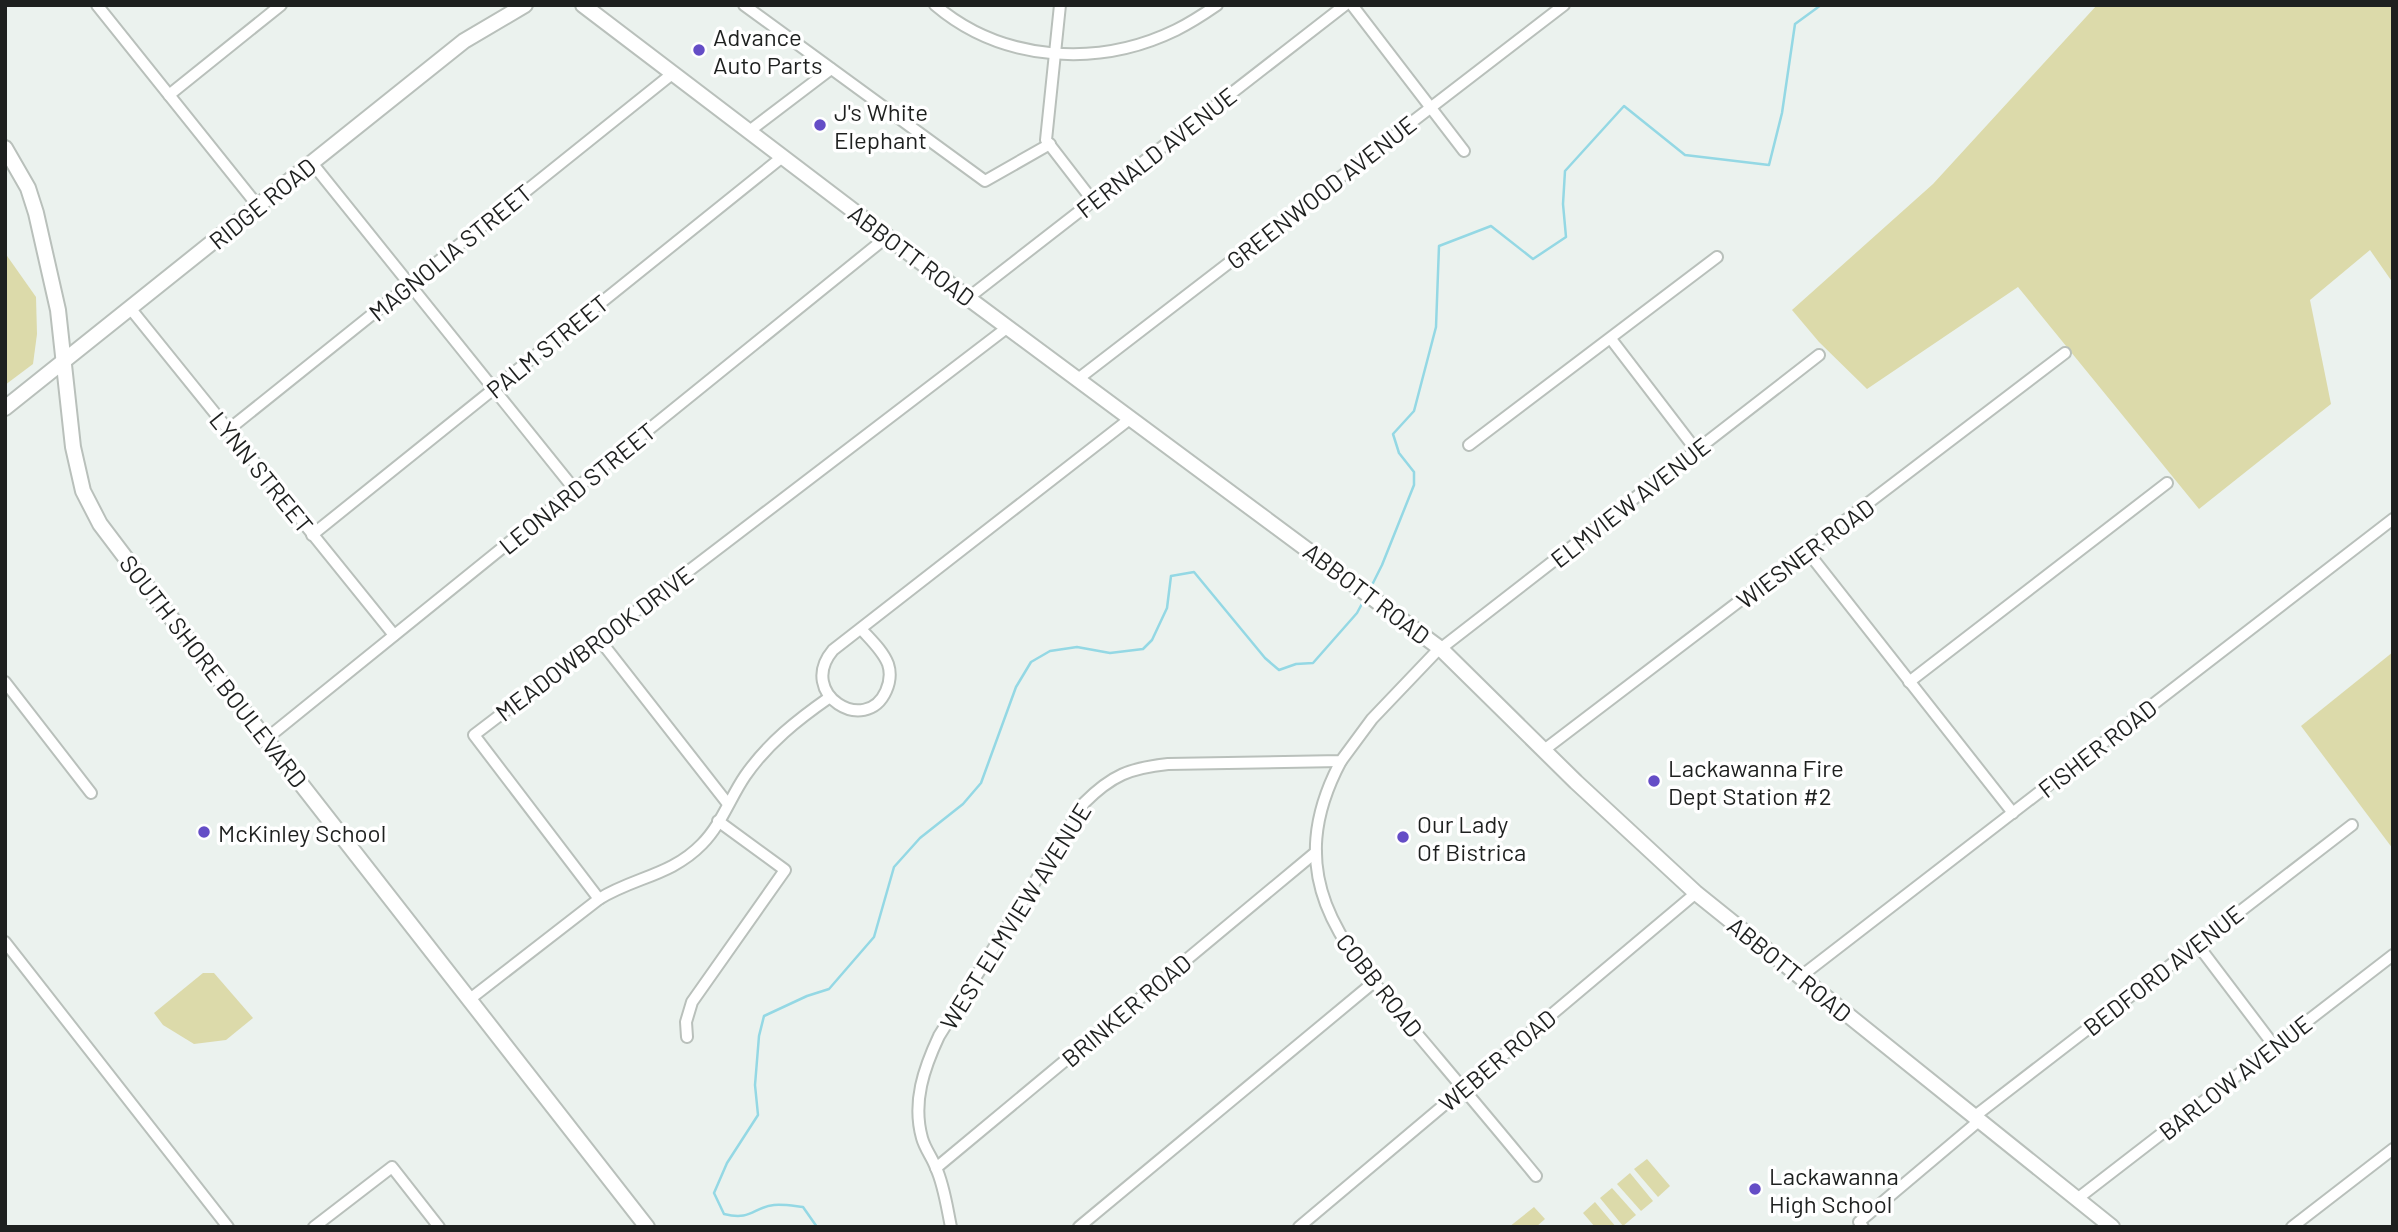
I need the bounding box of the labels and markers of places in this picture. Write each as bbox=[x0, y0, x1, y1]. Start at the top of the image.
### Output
place label: Advance Auto Parts bbox=[713, 22, 822, 79]
marker: Advance Auto Parts bbox=[691, 42, 707, 58]
place label: J's White Elephant bbox=[834, 97, 928, 154]
marker: J's White Elephant bbox=[812, 117, 828, 133]
place label: Lackawanna Fire Dept Station #2 bbox=[1668, 753, 1844, 810]
marker: Lackawanna Fire Dept Station #2 bbox=[1646, 773, 1662, 789]
place label: Our Lady Of Bistrica bbox=[1417, 809, 1526, 866]
place label: McKinley School bbox=[218, 818, 386, 847]
marker: McKinley School bbox=[196, 824, 212, 840]
marker: Our Lady Of Bistrica bbox=[1395, 829, 1411, 845]
place label: Lackawanna High School bbox=[1769, 1161, 1899, 1218]
marker: Lackawanna High School bbox=[1747, 1181, 1763, 1197]

